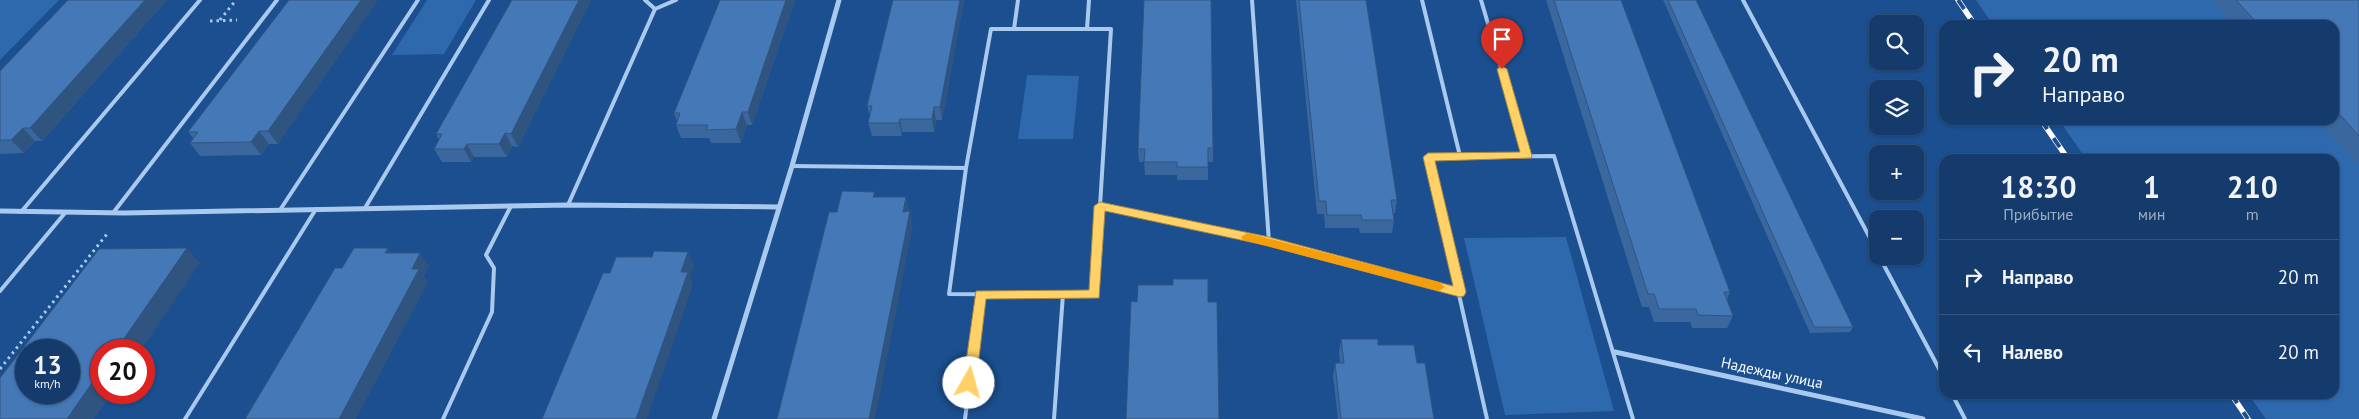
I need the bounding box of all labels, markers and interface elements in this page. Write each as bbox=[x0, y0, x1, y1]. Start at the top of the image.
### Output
map controls bbox=[1869, 15, 1924, 265]
button: search bbox=[1869, 15, 1924, 70]
pin bbox=[1481, 18, 1523, 69]
icon: arrive bbox=[1488, 25, 1516, 53]
text: 20 m bbox=[2042, 36, 2119, 82]
icon: right bbox=[1959, 40, 2024, 105]
button: layers bbox=[1869, 80, 1924, 135]
text: Направо bbox=[2042, 80, 2125, 108]
button: + bbox=[1869, 145, 1924, 200]
text: 18:30 bbox=[2000, 167, 2076, 206]
text: 1 bbox=[2143, 167, 2160, 206]
text: 210 bbox=[2227, 167, 2278, 206]
text: Прибытие bbox=[2003, 204, 2074, 224]
text: мин bbox=[2138, 204, 2165, 224]
text: m bbox=[2246, 204, 2259, 224]
button: − bbox=[1869, 210, 1924, 265]
icon: right bbox=[1959, 263, 1987, 291]
text: Направо bbox=[2002, 265, 2073, 289]
text: 20 m bbox=[2278, 265, 2319, 289]
icon: left bbox=[1959, 338, 1987, 366]
speed limit sign: 20 bbox=[90, 339, 155, 404]
text: Налево bbox=[2002, 340, 2063, 364]
text: 20 m bbox=[2278, 340, 2319, 364]
text: 13 bbox=[33, 349, 62, 381]
street label: Надежды улица bbox=[1719, 352, 1825, 393]
position arrow bbox=[942, 356, 994, 408]
text: km/h bbox=[34, 376, 61, 391]

